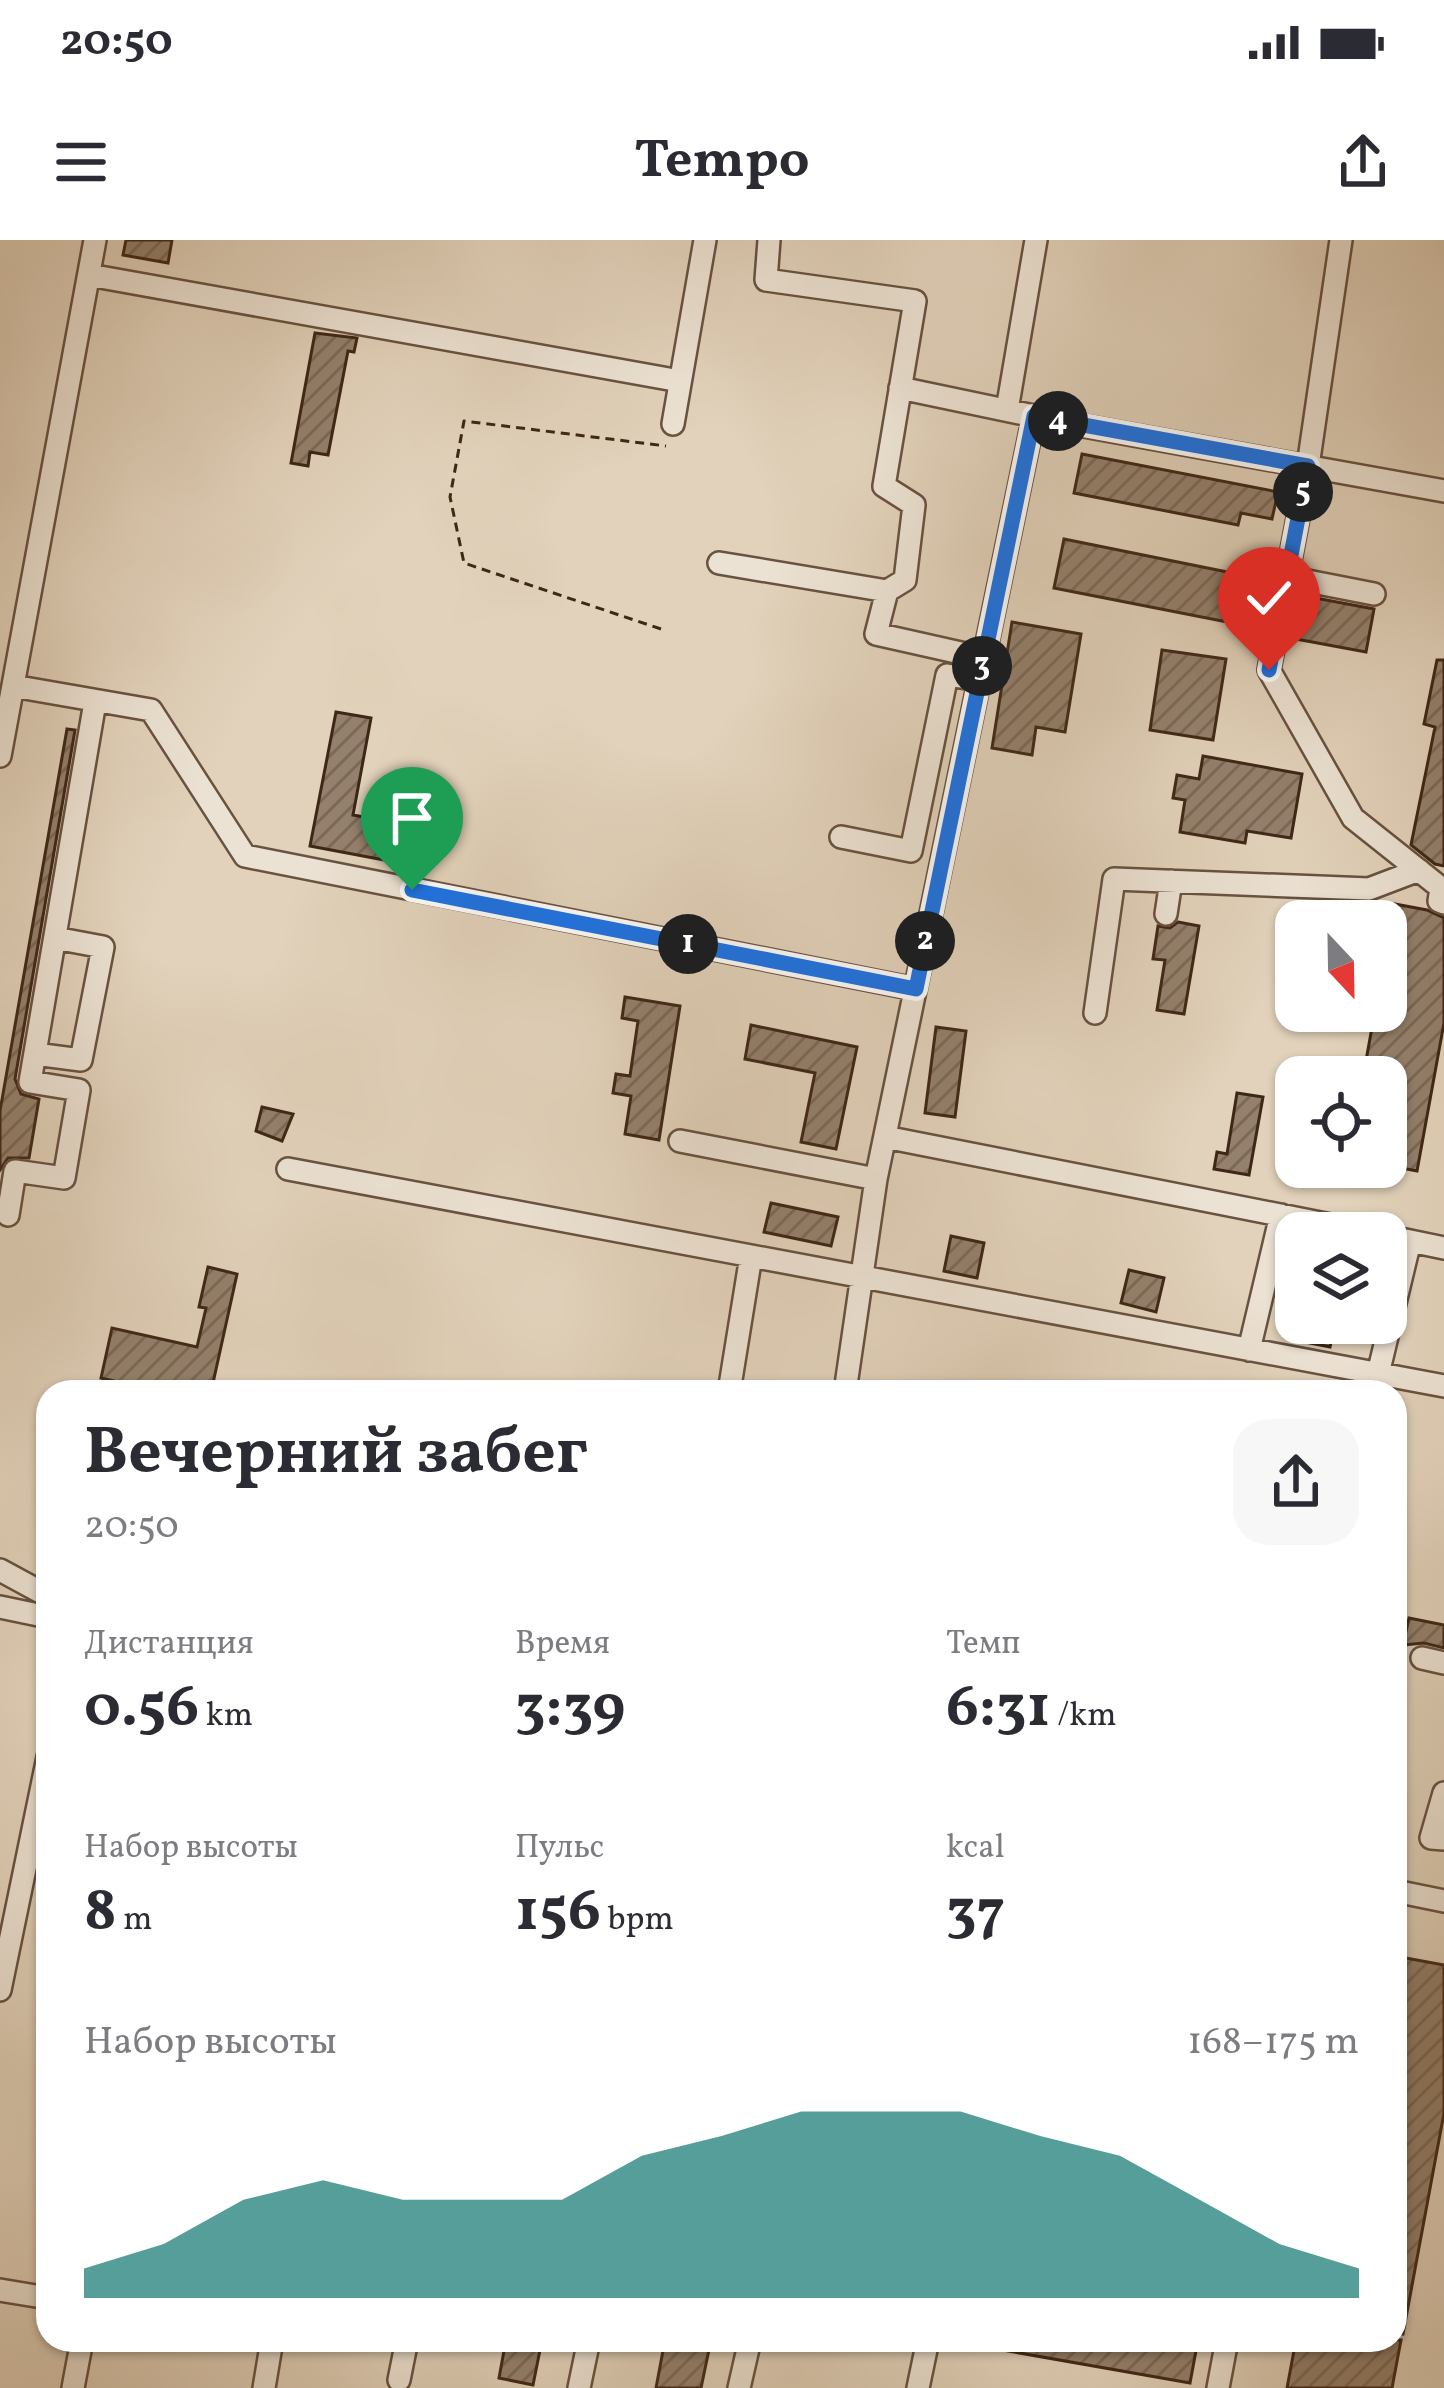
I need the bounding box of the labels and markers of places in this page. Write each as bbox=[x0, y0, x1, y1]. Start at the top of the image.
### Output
pin: 4 bbox=[1028, 391, 1088, 451]
pin: 5 bbox=[1273, 462, 1333, 522]
pin bbox=[1218, 547, 1320, 670]
pin: 3 bbox=[952, 636, 1012, 696]
pin bbox=[361, 767, 463, 890]
pin: 2 bbox=[895, 911, 955, 971]
pin: 1 bbox=[658, 914, 718, 974]

